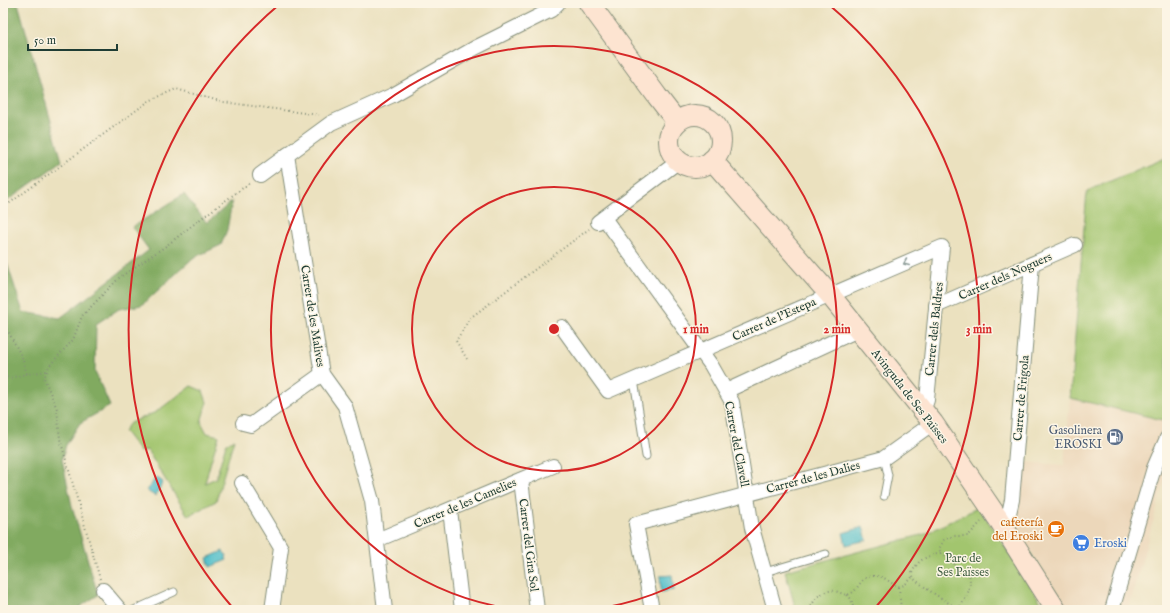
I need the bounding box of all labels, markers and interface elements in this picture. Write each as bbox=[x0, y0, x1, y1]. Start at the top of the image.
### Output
scale bar bbox=[28, 26, 117, 52]
text: 50 m bbox=[34, 33, 56, 48]
street label: Carrer dels Noguers bbox=[956, 249, 1054, 304]
one-way arrow bbox=[903, 258, 910, 266]
street label: Carrer de les Malives bbox=[297, 264, 328, 368]
street label: Carrer dels Baldres bbox=[922, 282, 947, 377]
street label: Carrer de l'Estepa bbox=[730, 294, 820, 346]
centre of rings bbox=[547, 322, 561, 336]
text: 1 min bbox=[683, 322, 710, 337]
text: 2 min bbox=[823, 322, 851, 337]
text: 3 min bbox=[966, 322, 993, 337]
street label: Avinguda de Ses Païsses bbox=[867, 345, 951, 447]
street label: Carrer de Frigola bbox=[1010, 354, 1033, 442]
street label: Carrer del Clavell bbox=[721, 400, 752, 489]
place label: Gasolinera EROSKI bbox=[1049, 423, 1103, 452]
fuel station icon: Gasolinera EROSKI bbox=[1105, 427, 1125, 447]
street label: Carrer de les Dalies bbox=[765, 458, 862, 497]
street label: Carrer de les Camelies bbox=[412, 475, 519, 532]
street label: Carrer del Gira Sol bbox=[515, 498, 542, 593]
place label: cafetería del Eroski bbox=[992, 515, 1044, 544]
cafe icon: cafetería del Eroski bbox=[1046, 519, 1066, 539]
supermarket icon: Eroski bbox=[1071, 533, 1091, 553]
place label: Eroski bbox=[1094, 536, 1127, 551]
park label: Parc de Ses Païsses bbox=[937, 551, 989, 580]

